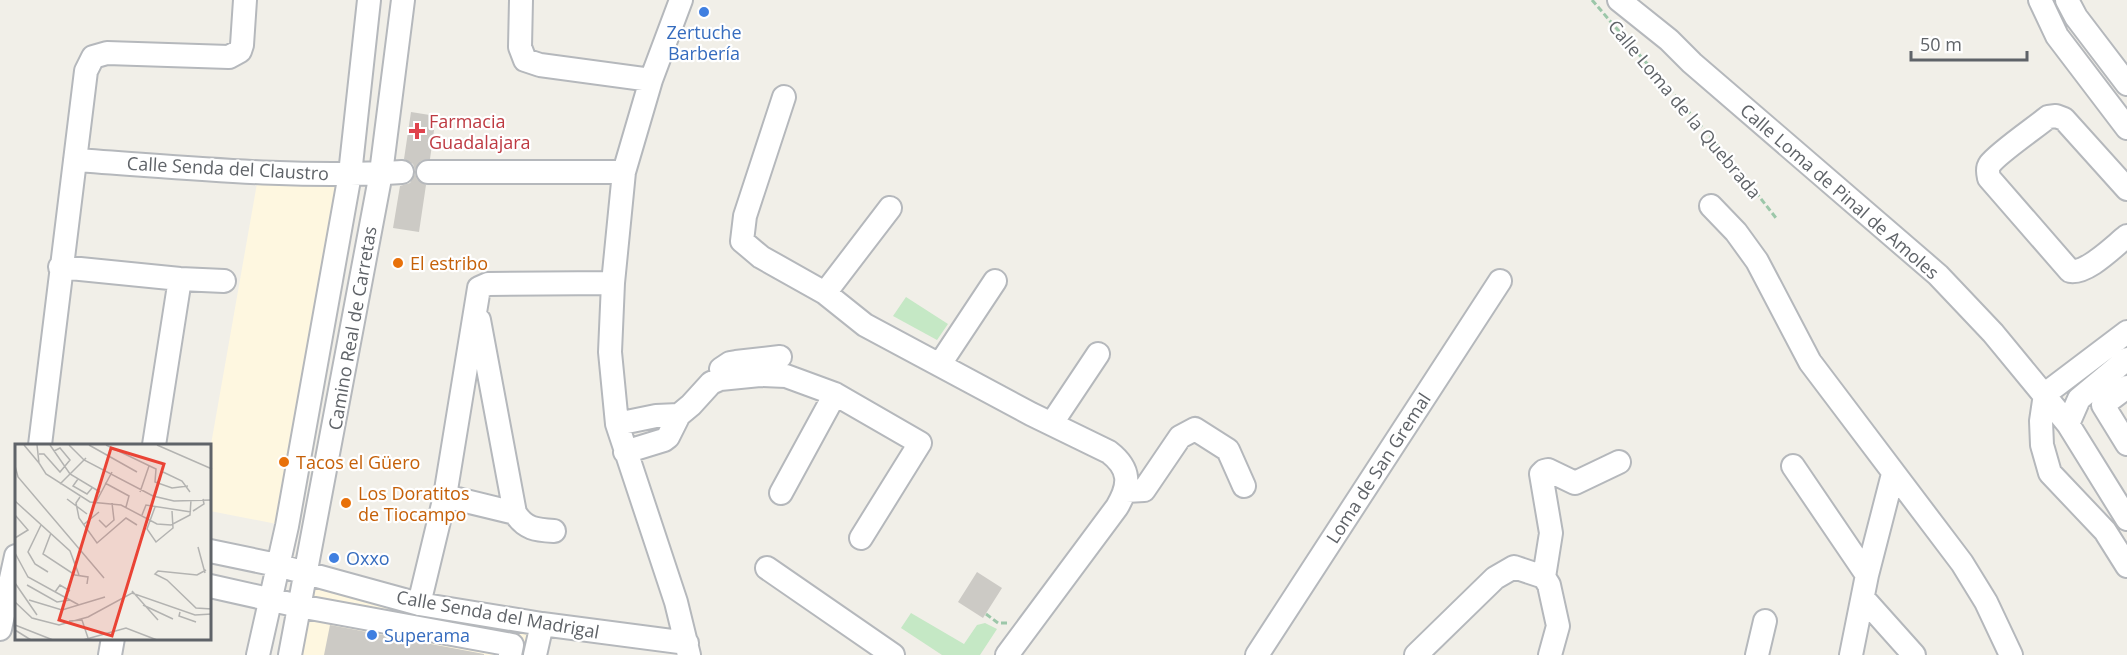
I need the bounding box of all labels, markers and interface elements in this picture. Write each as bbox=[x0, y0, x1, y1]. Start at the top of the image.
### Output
marker: Zertuche Barbería bbox=[697, 5, 711, 19]
street label: Calle Loma de la Quebrada bbox=[1603, 15, 1767, 203]
place label: Zertuche Barbería bbox=[667, 20, 742, 65]
scale bar bbox=[1911, 24, 2026, 62]
text: 50 m bbox=[1920, 32, 1962, 56]
street label: Calle Loma de Pinal de Amoles bbox=[1735, 98, 1945, 284]
place label: Farmacia Guadalajara bbox=[429, 109, 531, 154]
marker: Farmacia Guadalajara bbox=[410, 124, 424, 138]
street label: Calle Senda del Claustro bbox=[126, 151, 330, 185]
street label: Camino Real de Carretas bbox=[322, 224, 382, 432]
place label: El estribo bbox=[410, 251, 488, 275]
marker: El estribo bbox=[391, 256, 405, 270]
street label: Loma de San Gremal bbox=[1320, 388, 1436, 548]
inset map bbox=[15, 444, 212, 640]
place label: Tacos el Güero bbox=[296, 450, 420, 474]
marker: Tacos el Güero bbox=[277, 455, 291, 469]
place label: Los Doratitos de Tiocampo bbox=[358, 481, 470, 526]
marker: Los Doratitos de Tiocampo bbox=[339, 496, 353, 510]
place label: Oxxo bbox=[346, 546, 390, 570]
marker: Oxxo bbox=[327, 551, 341, 565]
street label: Calle Senda del Madrigal bbox=[395, 584, 601, 644]
place label: Superama bbox=[384, 623, 470, 647]
marker: Superama bbox=[365, 628, 379, 642]

